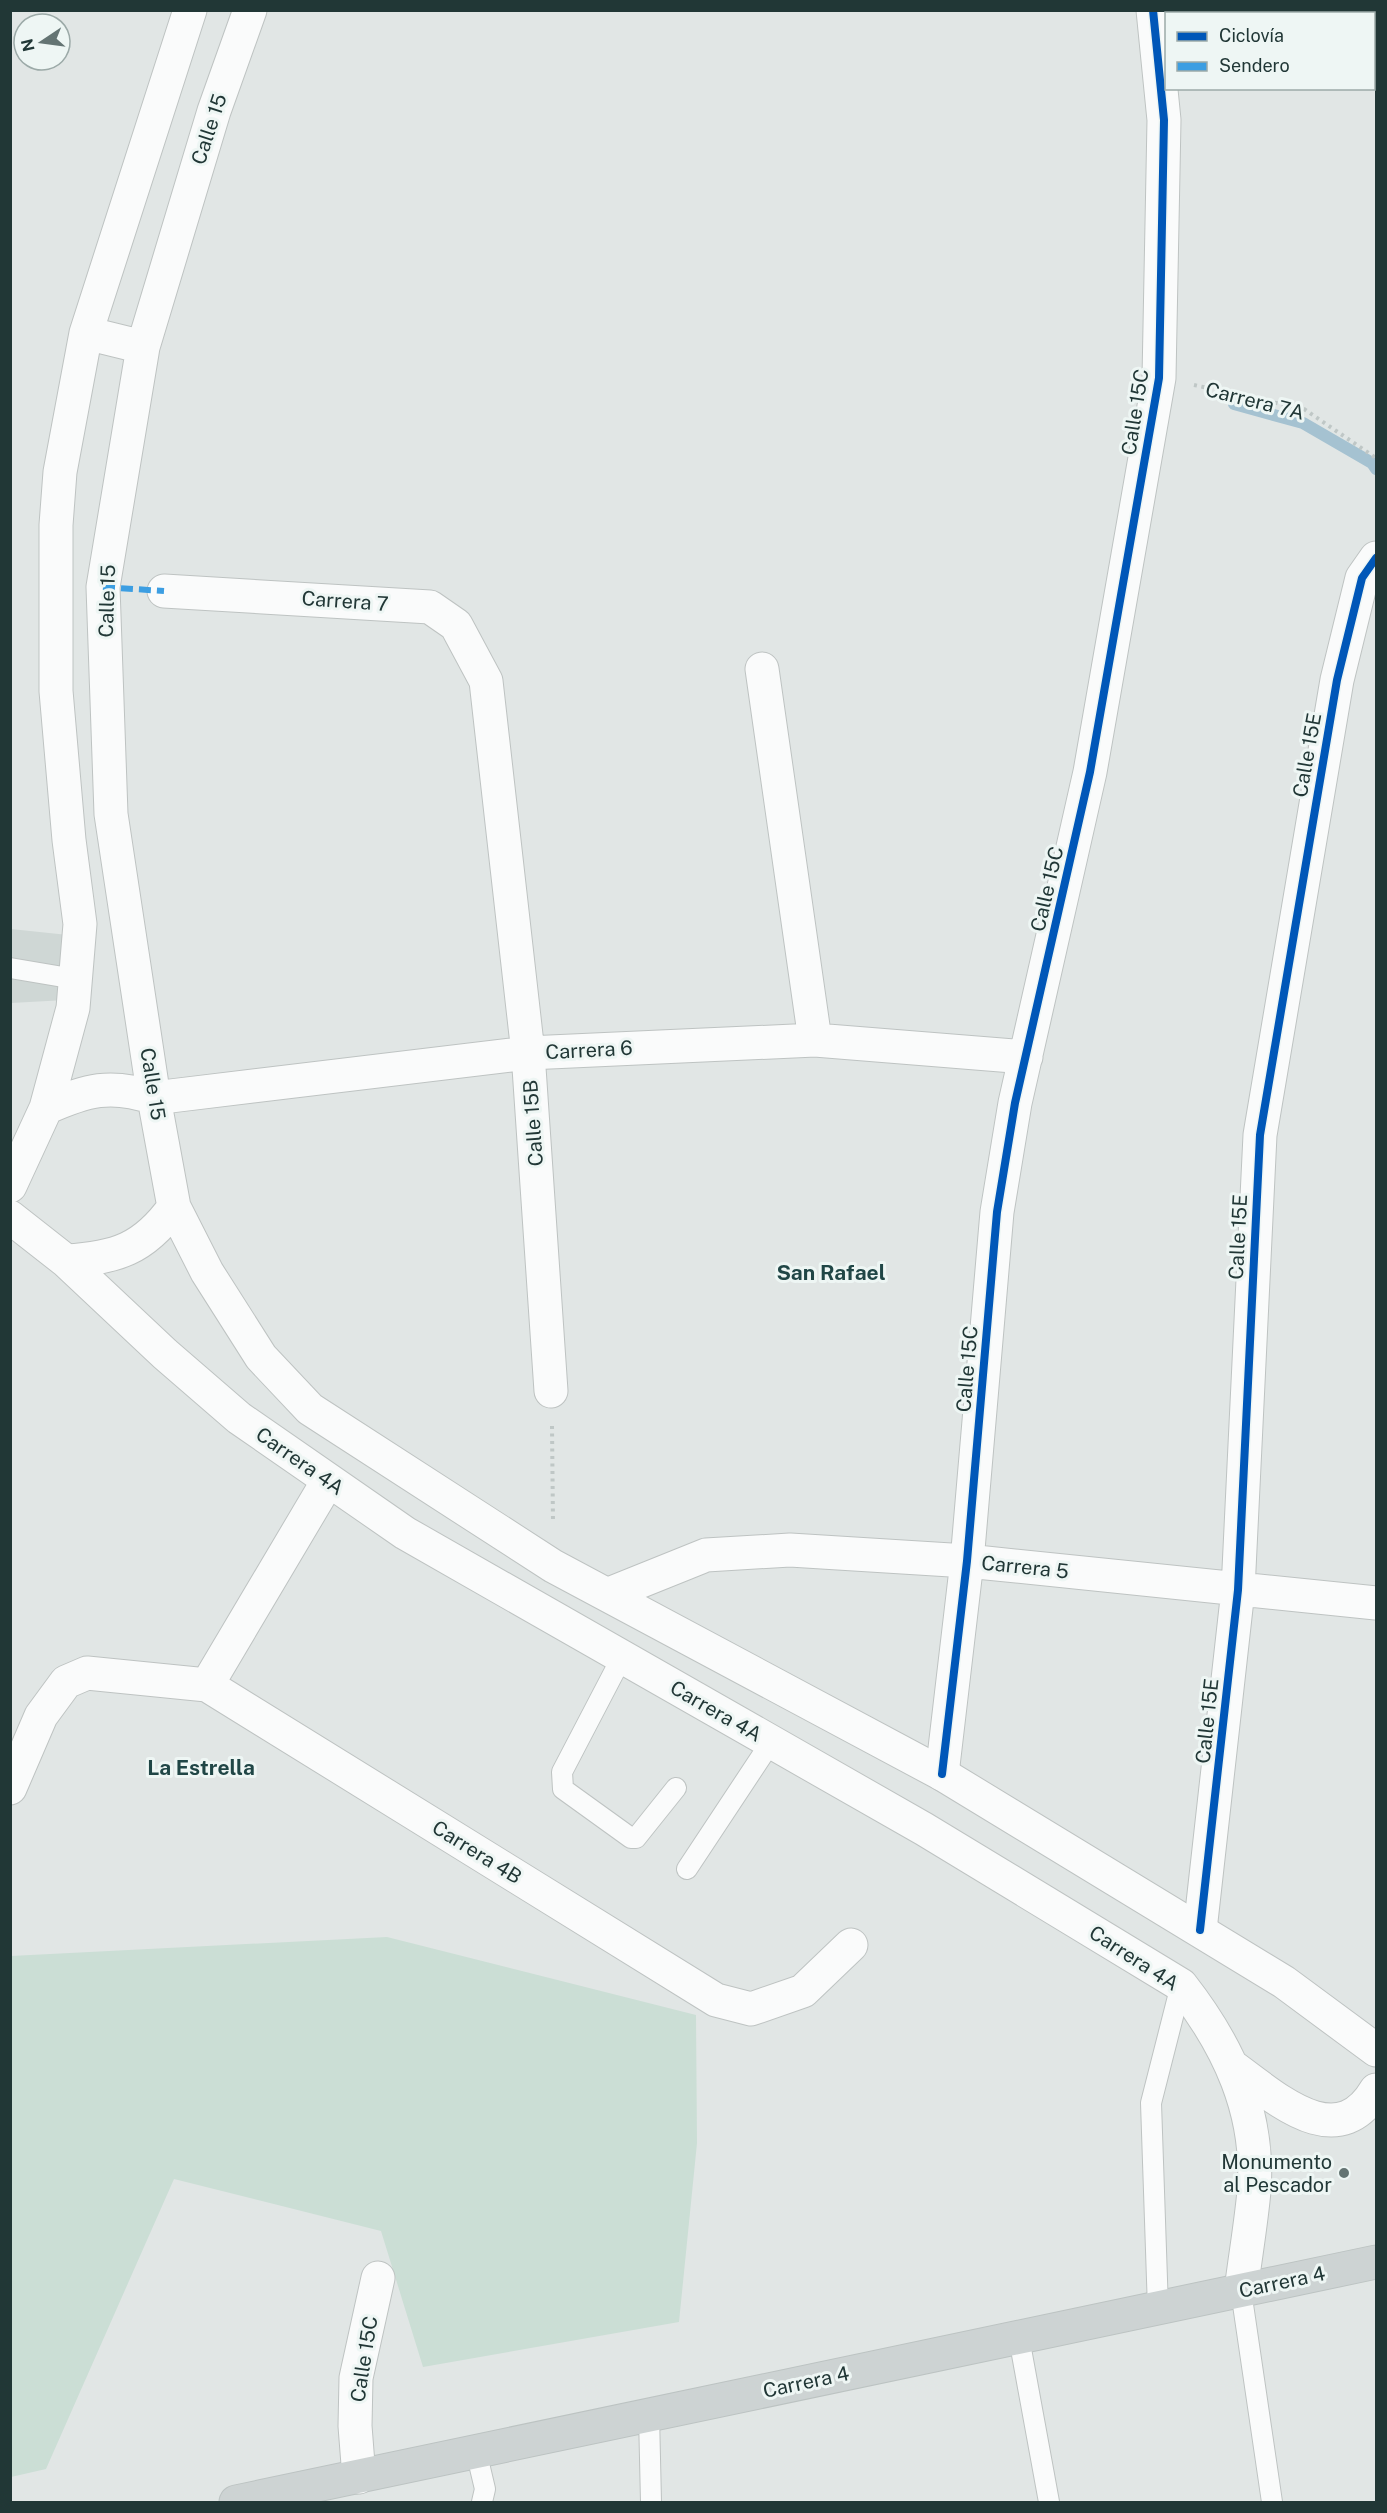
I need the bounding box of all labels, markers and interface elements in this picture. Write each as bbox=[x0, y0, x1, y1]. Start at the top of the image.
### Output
north arrow bbox=[12, 12, 72, 72]
legend bbox=[1165, 12, 1375, 90]
text: Ciclovía bbox=[1219, 25, 1284, 46]
text: N bbox=[17, 37, 39, 53]
text: Sendero bbox=[1219, 55, 1290, 76]
street label: Calle 15 bbox=[186, 91, 232, 167]
street label: Calle 15C bbox=[1116, 367, 1154, 457]
street label: Carrera 7A bbox=[1203, 377, 1307, 425]
street label: Calle 15 bbox=[94, 564, 120, 638]
street label: Carrera 7 bbox=[301, 586, 389, 616]
street label: Calle 15E bbox=[1288, 711, 1326, 799]
street label: Calle 15C bbox=[1026, 844, 1068, 934]
street label: Carrera 6 bbox=[545, 1036, 633, 1064]
street label: Calle 15 bbox=[135, 1046, 171, 1122]
street label: Calle 15B bbox=[518, 1079, 548, 1167]
street label: Calle 15E bbox=[1224, 1194, 1252, 1280]
district label: San Rafael bbox=[776, 1260, 886, 1285]
street label: Calle 15C bbox=[951, 1325, 983, 1413]
street label: Carrera 4A bbox=[251, 1422, 349, 1500]
street label: Carrera 5 bbox=[980, 1550, 1070, 1584]
street label: Carrera 4A bbox=[666, 1675, 766, 1747]
street label: Calle 15E bbox=[1191, 1677, 1223, 1765]
district label: La Estrella bbox=[147, 1755, 255, 1780]
street label: Carrera 4B bbox=[428, 1815, 526, 1889]
street label: Carrera 4A bbox=[1085, 1920, 1183, 1996]
place label: Monumento al Pescador bbox=[1221, 2150, 1332, 2197]
marker: Monumento al Pescador bbox=[1337, 2166, 1351, 2180]
street label: Carrera 4 bbox=[1237, 2261, 1327, 2303]
street label: Calle 15C bbox=[345, 2314, 383, 2404]
street label: Carrera 4 bbox=[761, 2361, 851, 2403]

